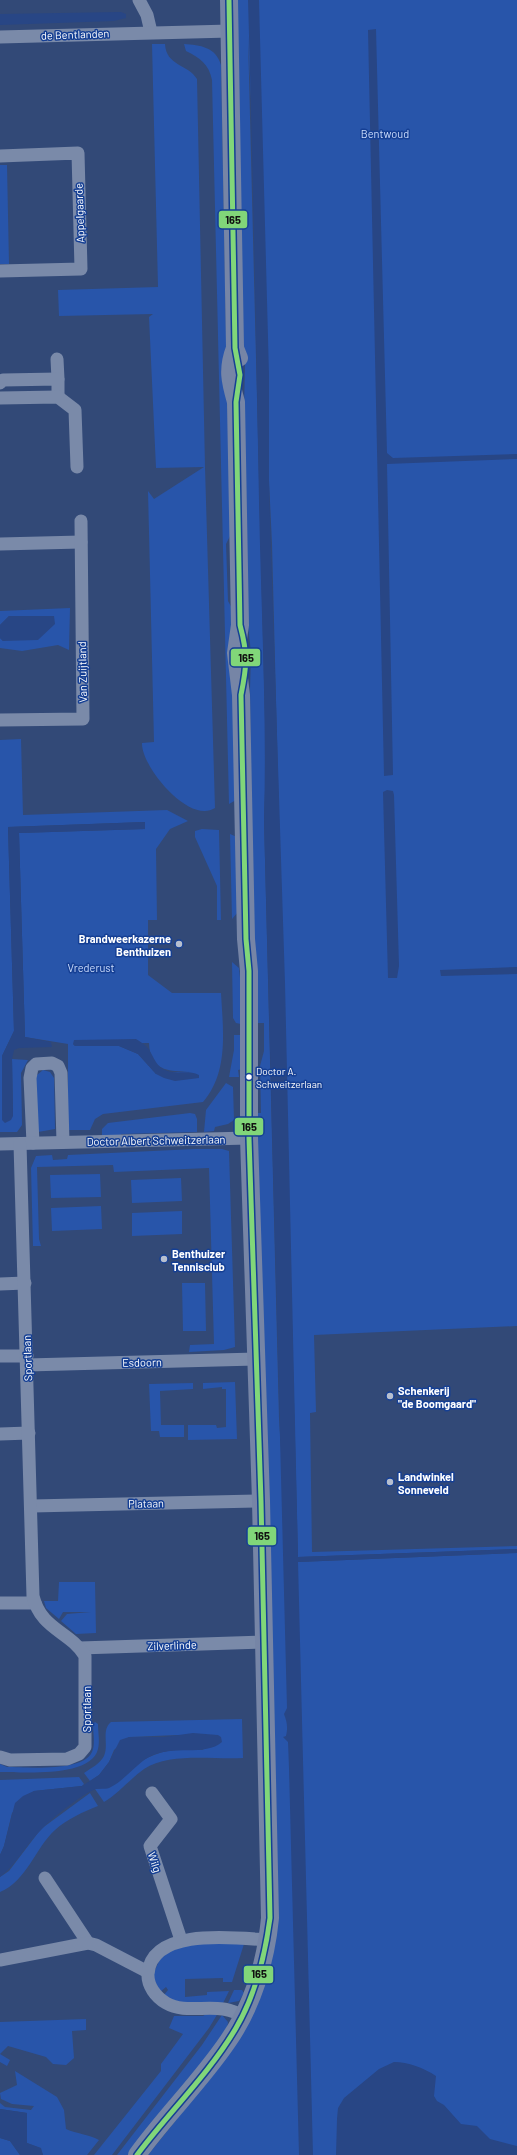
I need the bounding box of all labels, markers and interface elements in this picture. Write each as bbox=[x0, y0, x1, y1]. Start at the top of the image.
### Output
street label: de Bentlanden bbox=[41, 26, 110, 42]
park label: Bentwoud bbox=[361, 127, 409, 140]
street label: Appelgaarde bbox=[71, 183, 87, 243]
line badge: 165 bbox=[218, 210, 248, 229]
text: 165 bbox=[225, 213, 241, 226]
street label: Van Zuijtland bbox=[75, 641, 89, 703]
line badge: 165 bbox=[230, 648, 261, 667]
text: 165 bbox=[238, 651, 254, 664]
place label: Brandweerkazerne Benthuizen bbox=[79, 932, 171, 958]
marker: Brandweerkazerne Benthuizen bbox=[174, 939, 184, 949]
park label: Vrederust bbox=[67, 961, 115, 974]
place label: Doctor A. Schweitzerlaan bbox=[256, 1065, 322, 1090]
marker: Doctor A. Schweitzerlaan bbox=[244, 1072, 254, 1082]
line badge: 165 bbox=[234, 1117, 264, 1136]
text: 165 bbox=[241, 1120, 257, 1133]
street label: Doctor Albert Schweitzerlaan bbox=[87, 1132, 226, 1148]
place label: Benthuizer Tennisclub bbox=[172, 1247, 226, 1273]
marker: Benthuizer Tennisclub bbox=[159, 1254, 169, 1264]
street label: Sportlaan bbox=[20, 1335, 34, 1381]
street label: Esdoorn bbox=[122, 1355, 162, 1369]
place label: Schenkerij "de Boomgaard" bbox=[398, 1384, 476, 1410]
marker: Schenkerij "de Boomgaard" bbox=[385, 1391, 395, 1401]
place label: Landwinkel Sonneveld bbox=[398, 1470, 454, 1496]
marker: Landwinkel Sonneveld bbox=[385, 1477, 395, 1487]
street label: Plataan bbox=[128, 1496, 164, 1510]
line badge: 165 bbox=[247, 1526, 277, 1546]
text: 165 bbox=[254, 1529, 270, 1542]
street label: Zilverlinde bbox=[147, 1638, 197, 1652]
street label: Sportlaan bbox=[80, 1686, 93, 1732]
street label: Wilg bbox=[146, 1850, 164, 1874]
line badge: 165 bbox=[243, 1965, 274, 1984]
text: 165 bbox=[251, 1967, 267, 1980]

